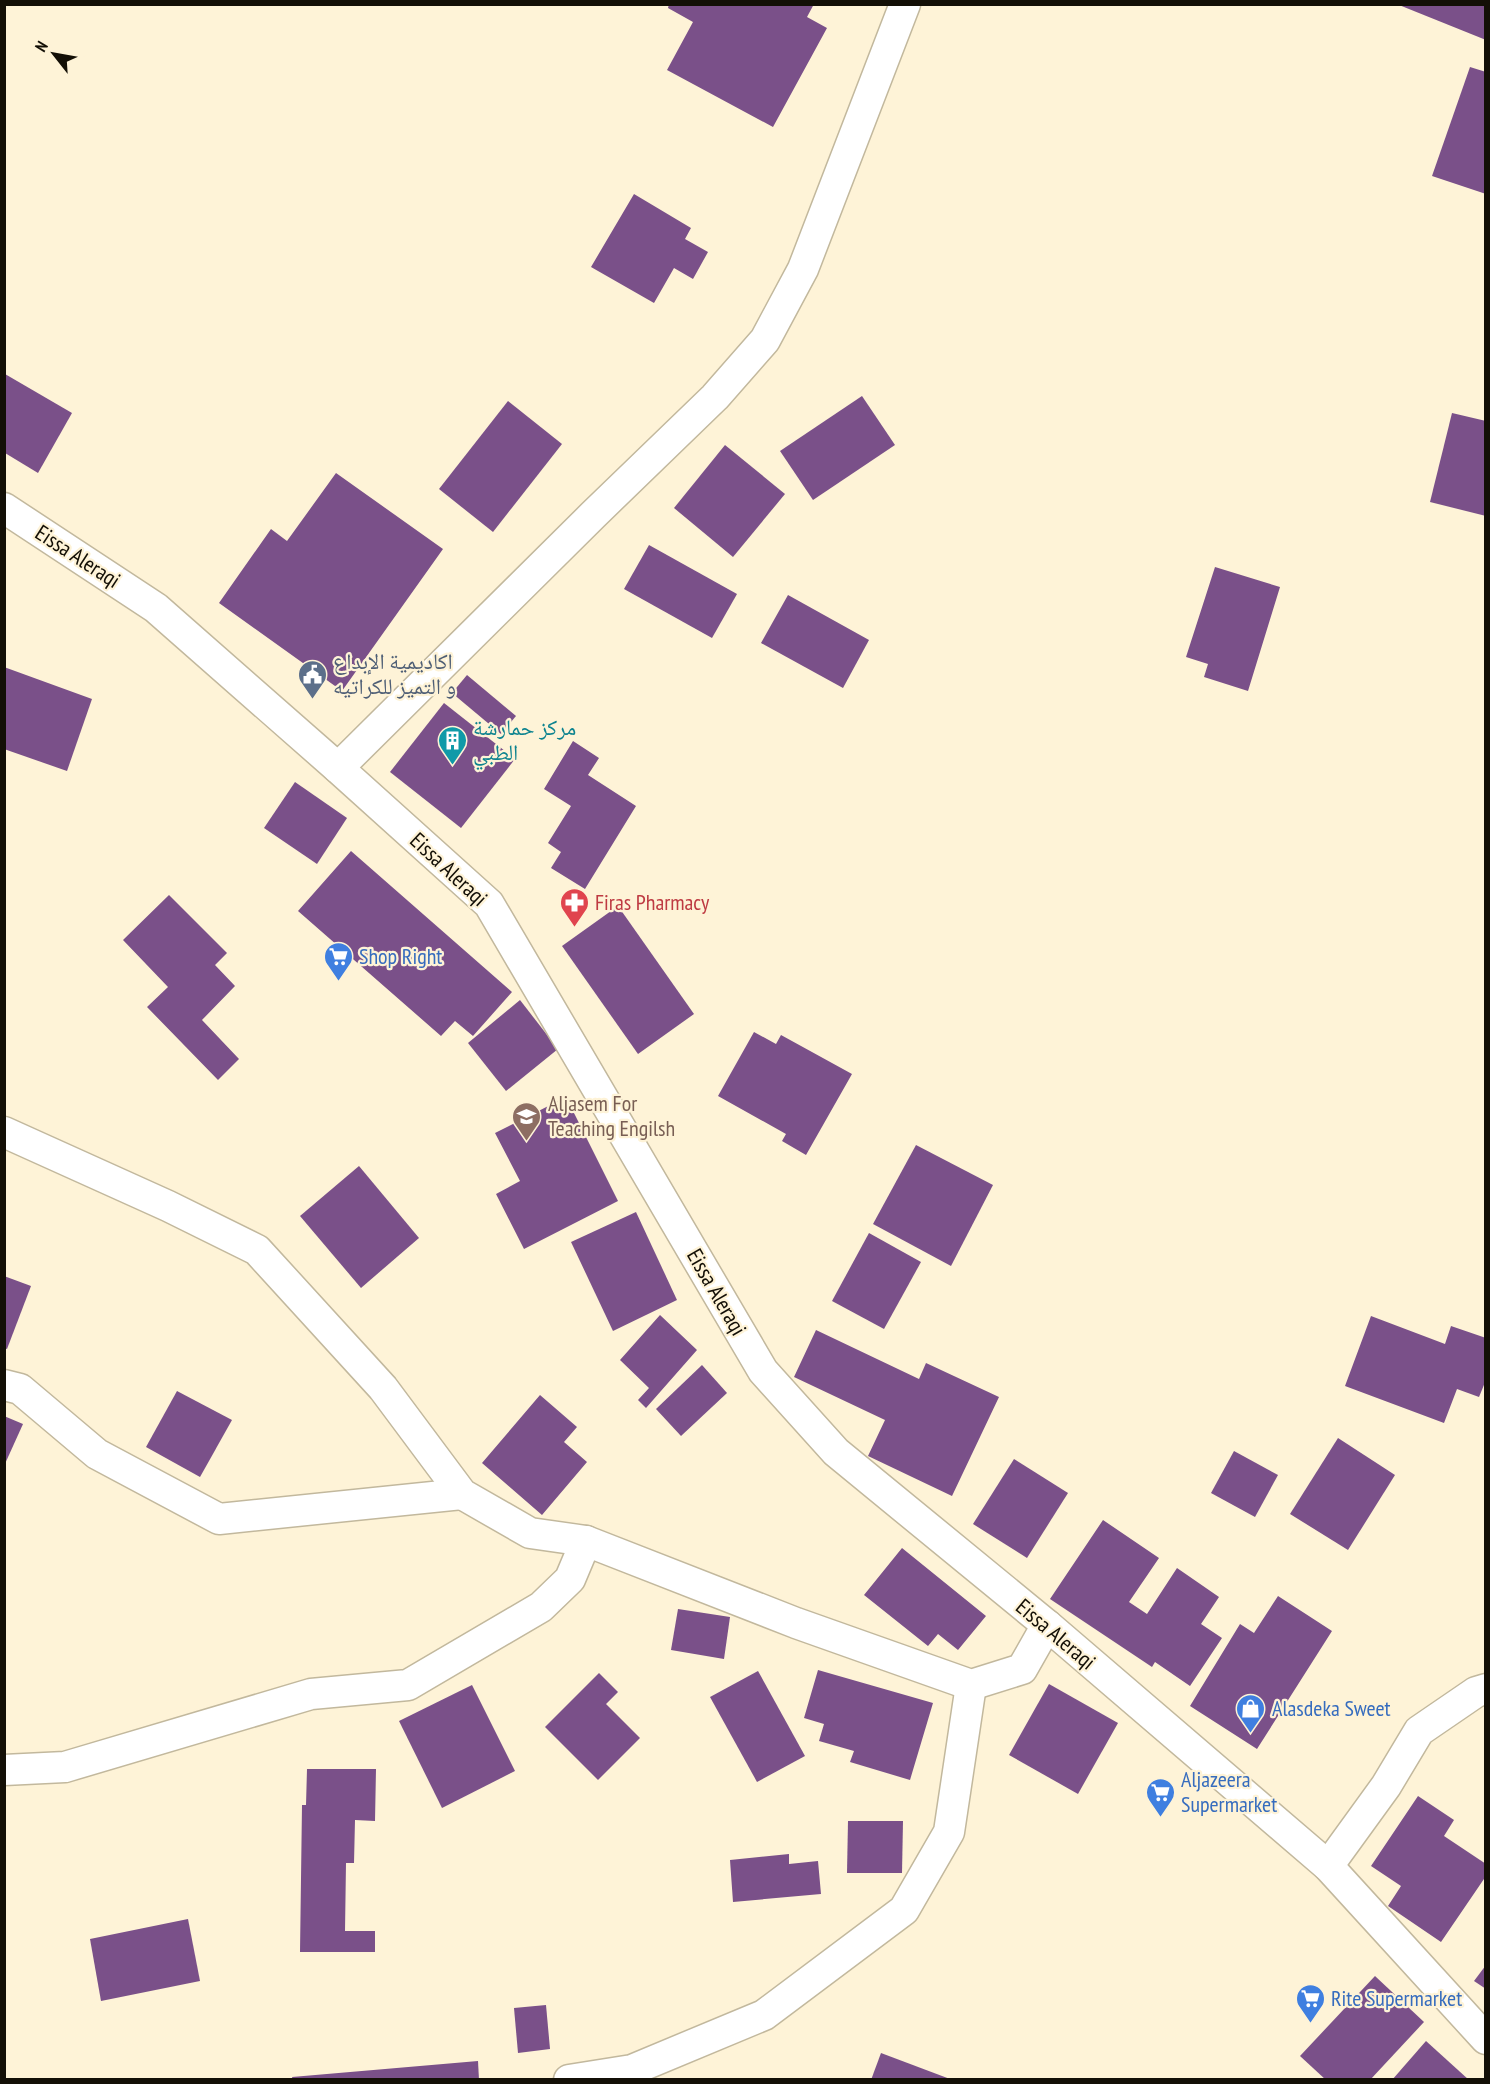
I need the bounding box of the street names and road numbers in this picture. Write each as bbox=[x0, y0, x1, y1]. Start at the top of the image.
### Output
street label: Eissa Aleraqi bbox=[30, 518, 126, 594]
street label: Eissa Aleraqi bbox=[404, 826, 494, 912]
street label: Eissa Aleraqi bbox=[681, 1244, 753, 1340]
street label: Eissa Aleraqi bbox=[1010, 1593, 1102, 1675]

